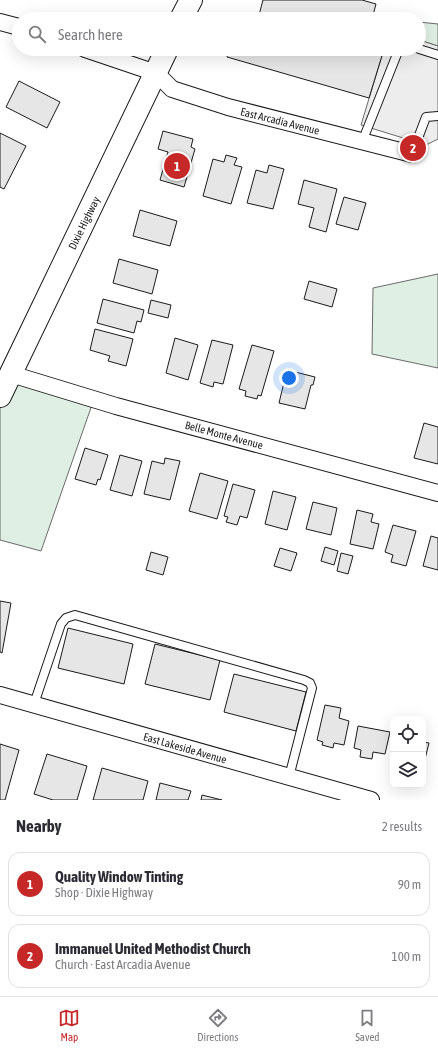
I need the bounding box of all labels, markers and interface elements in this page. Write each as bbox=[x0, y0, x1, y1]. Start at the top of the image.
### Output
search box bbox=[12, 12, 426, 56]
icon: search bbox=[26, 23, 48, 45]
text: Search here bbox=[58, 26, 123, 43]
street label: East Arcadia Avenue bbox=[239, 105, 321, 137]
pin: 2 bbox=[400, 133, 426, 163]
pin: 1 bbox=[164, 151, 190, 181]
street label: Dixie Highway bbox=[66, 194, 102, 251]
your location bbox=[279, 368, 299, 388]
street label: Belle Monte Avenue bbox=[184, 419, 264, 451]
map controls bbox=[390, 716, 426, 788]
button: locate bbox=[390, 716, 426, 752]
street label: East Lakeside Avenue bbox=[142, 730, 228, 766]
button: layers bbox=[390, 752, 426, 788]
text: Nearby bbox=[16, 816, 62, 836]
text: 2 results bbox=[382, 819, 422, 834]
text: Quality Window Tinting bbox=[55, 868, 183, 885]
text: 1 bbox=[27, 877, 33, 892]
text: 90 m bbox=[398, 877, 421, 892]
text: Shop · Dixie Highway bbox=[55, 885, 153, 900]
text: Immanuel United Methodist Church bbox=[55, 940, 251, 957]
text: 2 bbox=[27, 949, 33, 964]
text: 100 m bbox=[392, 949, 421, 964]
text: Church · East Arcadia Avenue bbox=[55, 957, 190, 972]
tab: Map bbox=[58, 1007, 80, 1043]
tab: Directions bbox=[197, 1007, 238, 1043]
tab: Saved bbox=[355, 1007, 380, 1043]

